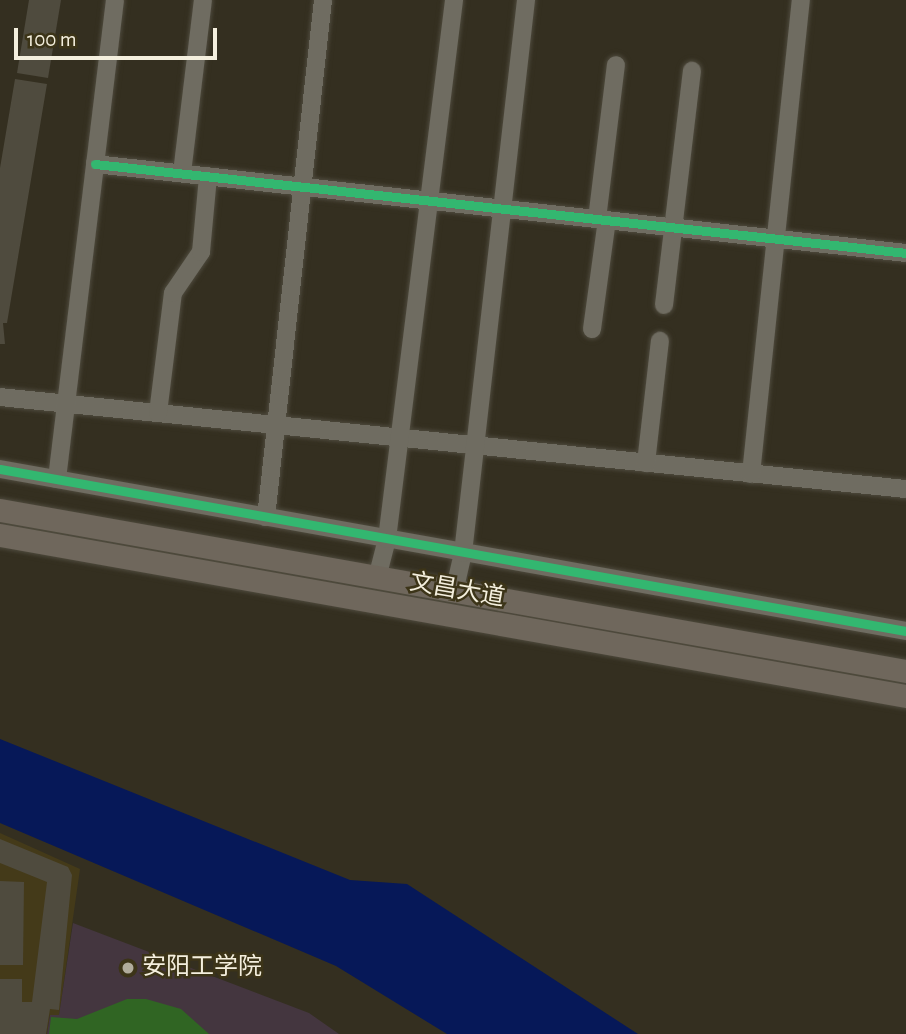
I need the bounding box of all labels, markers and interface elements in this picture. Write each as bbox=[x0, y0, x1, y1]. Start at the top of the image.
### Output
scale bar bbox=[18, 14, 220, 58]
text: 100 m bbox=[27, 29, 77, 50]
street label: 文昌大道 bbox=[407, 568, 507, 614]
place label: 安阳工学院 bbox=[142, 954, 262, 982]
marker: 安阳工学院 bbox=[120, 960, 136, 976]

